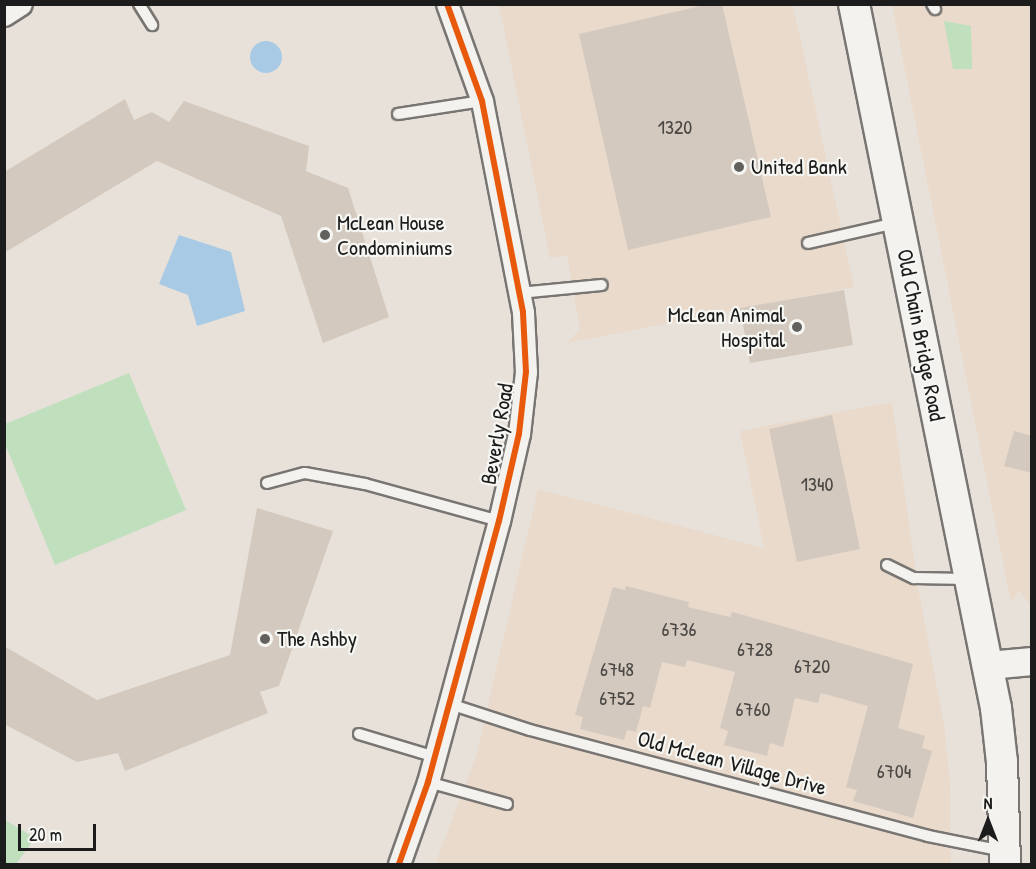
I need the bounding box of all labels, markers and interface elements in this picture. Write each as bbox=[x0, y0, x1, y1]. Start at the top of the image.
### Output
house number: 1320 bbox=[658, 114, 692, 138]
place label: United Bank bbox=[751, 154, 847, 180]
marker: United Bank bbox=[732, 160, 746, 174]
place label: McLean House Condominiums bbox=[337, 209, 452, 260]
marker: McLean House Condominiums bbox=[318, 228, 332, 242]
street label: Old Chain Bridge Road bbox=[891, 247, 951, 423]
place label: McLean Animal Hospital bbox=[668, 301, 785, 352]
marker: McLean Animal Hospital bbox=[790, 320, 804, 334]
street label: Beverly Road bbox=[475, 381, 519, 487]
house number: 1340 bbox=[801, 471, 833, 495]
house number: 6736 bbox=[662, 616, 696, 640]
place label: The Ashby bbox=[277, 626, 357, 652]
marker: The Ashby bbox=[258, 632, 272, 646]
house number: 6728 bbox=[737, 636, 773, 660]
house number: 6720 bbox=[794, 653, 830, 677]
house number: 6748 bbox=[600, 656, 634, 680]
house number: 6752 bbox=[599, 685, 635, 709]
house number: 6760 bbox=[736, 696, 770, 720]
street label: Old McLean Village Drive bbox=[635, 725, 829, 801]
house number: 6704 bbox=[877, 758, 911, 782]
north arrow bbox=[958, 791, 1018, 851]
text: N bbox=[984, 792, 992, 814]
scale bar bbox=[21, 812, 99, 850]
text: 20 m bbox=[29, 822, 62, 847]

